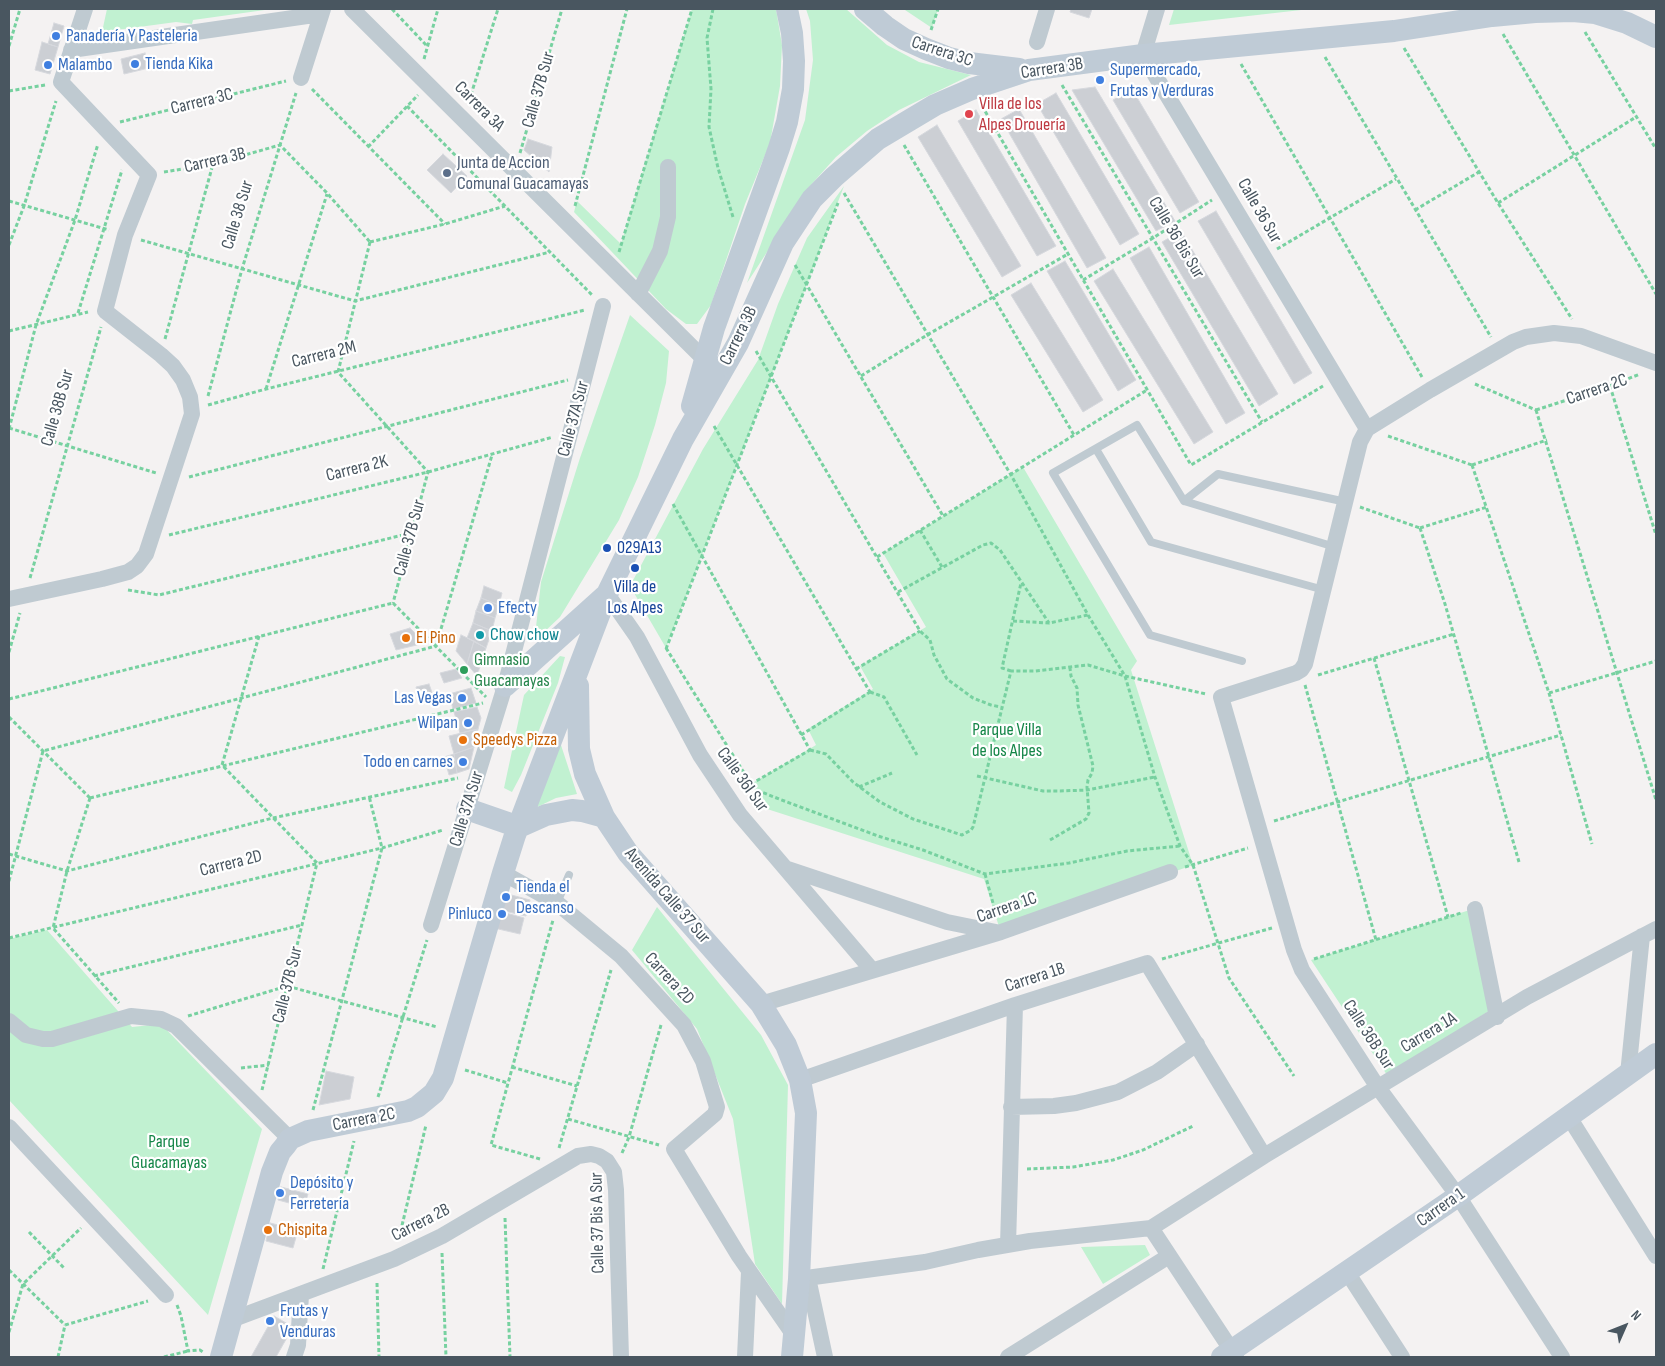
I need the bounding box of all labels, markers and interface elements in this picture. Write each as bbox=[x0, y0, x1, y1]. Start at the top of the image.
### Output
place label: Panadería Y Pasteleria bbox=[66, 25, 198, 47]
marker: Panadería Y Pasteleria bbox=[50, 30, 62, 42]
street label: Carrera 3C bbox=[908, 32, 976, 72]
street label: Calle 37B Sur bbox=[518, 49, 560, 131]
place label: Tienda Kika bbox=[145, 53, 213, 75]
street label: Carrera 3B bbox=[1019, 53, 1085, 85]
place label: Malambo bbox=[58, 54, 112, 76]
marker: Tienda Kika bbox=[129, 58, 141, 70]
marker: Malambo bbox=[42, 59, 54, 71]
place label: Supermercado, Frutas y Verduras bbox=[1110, 59, 1214, 102]
marker: Supermercado, Frutas y Verduras bbox=[1094, 74, 1106, 86]
street label: Carrera 3A bbox=[449, 77, 509, 137]
street label: Carrera 3C bbox=[169, 84, 235, 120]
place label: Villa de los Alpes Drouería bbox=[979, 93, 1066, 136]
marker: Villa de los Alpes Drouería bbox=[963, 108, 975, 120]
street label: Carrera 3B bbox=[182, 143, 248, 179]
place label: Junta de Accion Comunal Guacamayas bbox=[457, 152, 589, 194]
marker: Junta de Accion Comunal Guacamayas bbox=[441, 167, 453, 179]
street label: Calle 36 Sur bbox=[1232, 175, 1286, 247]
street label: Calle 38 Sur bbox=[217, 178, 259, 252]
street label: Calle 36 Bis Sur bbox=[1143, 193, 1209, 283]
street label: Carrera 3B bbox=[716, 303, 762, 369]
street label: Carrera 2M bbox=[290, 337, 358, 373]
street label: Calle 38B Sur bbox=[37, 367, 79, 449]
street label: Carrera 2C bbox=[1563, 369, 1631, 411]
street label: Calle 37A Sur bbox=[554, 379, 594, 459]
street label: Carrera 2K bbox=[324, 451, 390, 487]
street label: Calle 37B Sur bbox=[389, 497, 431, 579]
place label: 029A13 bbox=[617, 537, 662, 559]
marker: 029A13 bbox=[601, 542, 613, 554]
marker: Villa de Los Alpes bbox=[629, 562, 641, 574]
place label: Villa de Los Alpes bbox=[607, 576, 663, 618]
place label: Efecty bbox=[498, 597, 537, 619]
marker: Efecty bbox=[482, 602, 494, 614]
place label: Chow chow bbox=[490, 624, 559, 646]
place label: El Pino bbox=[416, 627, 456, 649]
marker: Chow chow bbox=[474, 629, 486, 641]
marker: El Pino bbox=[400, 632, 412, 644]
place label: Gimnasio Guacamayas bbox=[474, 649, 550, 692]
marker: Gimnasio Guacamayas bbox=[458, 664, 470, 676]
place label: Las Vegas bbox=[394, 687, 452, 709]
marker: Las Vegas bbox=[456, 692, 468, 704]
place label: Wilpan bbox=[418, 712, 458, 734]
marker: Wilpan bbox=[462, 717, 474, 729]
park label: Parque Villa de los Alpes bbox=[972, 719, 1042, 762]
place label: Speedys Pizza bbox=[473, 729, 557, 751]
marker: Speedys Pizza bbox=[457, 734, 469, 746]
street label: Calle 36I Sur bbox=[711, 744, 773, 816]
place label: Todo en carnes bbox=[363, 751, 453, 773]
marker: Todo en carnes bbox=[457, 756, 469, 768]
street label: Calle 37A Sur bbox=[445, 769, 489, 849]
street label: Avenida Calle 37 Sur bbox=[619, 844, 715, 948]
street label: Carrera 2D bbox=[198, 846, 264, 882]
place label: Tienda el Descanso bbox=[516, 876, 574, 919]
street label: Carrera 1C bbox=[974, 888, 1040, 928]
marker: Tienda el Descanso bbox=[500, 891, 512, 903]
place label: Pinluco bbox=[448, 903, 492, 925]
marker: Pinluco bbox=[496, 908, 508, 920]
street label: Calle 37B Sur bbox=[268, 944, 308, 1026]
street label: Carrera 2D bbox=[639, 948, 699, 1010]
street label: Carrera 1B bbox=[1002, 958, 1068, 998]
street label: Calle 36B Sur bbox=[1337, 996, 1399, 1074]
street label: Carrera 1A bbox=[1397, 1008, 1461, 1058]
street label: Carrera 2C bbox=[331, 1103, 397, 1137]
park label: Parque Guacamayas bbox=[131, 1131, 207, 1174]
place label: Depósito y Ferretería bbox=[290, 1172, 353, 1214]
street label: Calle 37 Bis A Sur bbox=[586, 1172, 610, 1274]
street label: Carrera 1 bbox=[1413, 1184, 1469, 1232]
marker: Depósito y Ferretería bbox=[274, 1187, 286, 1199]
street label: Carrera 2B bbox=[388, 1199, 454, 1247]
place label: Chispita bbox=[278, 1219, 327, 1241]
marker: Chispita bbox=[262, 1224, 274, 1236]
place label: Frutas y Venduras bbox=[280, 1300, 336, 1342]
north arrow bbox=[1600, 1301, 1650, 1351]
text: N bbox=[1627, 1307, 1645, 1324]
marker: Frutas y Venduras bbox=[264, 1315, 276, 1327]

